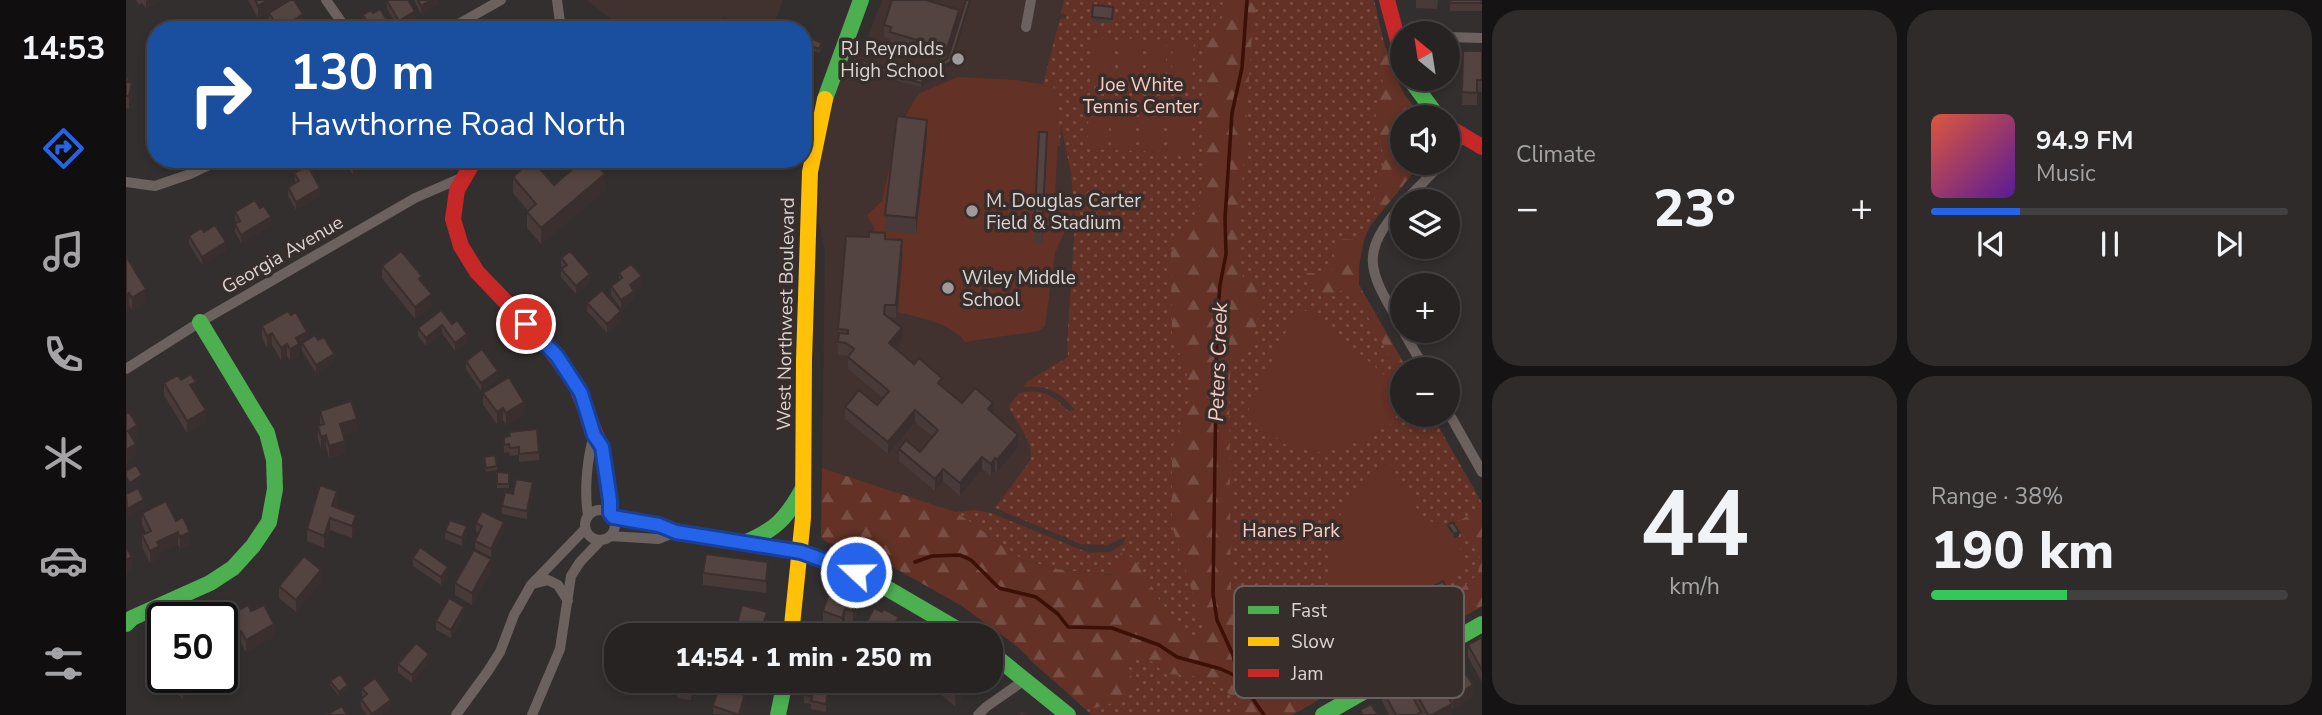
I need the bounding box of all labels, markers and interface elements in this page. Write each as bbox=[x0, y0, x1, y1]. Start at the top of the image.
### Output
north arrow bbox=[1390, 21, 1460, 91]
map controls bbox=[1390, 21, 1460, 427]
text: 14:53 bbox=[21, 27, 105, 70]
place label: RJ Reynolds High School bbox=[840, 36, 944, 84]
text: 130 m bbox=[290, 39, 434, 106]
icon: right bbox=[175, 49, 266, 140]
marker: RJ Reynolds High School bbox=[950, 51, 966, 67]
park label: Joe White Tennis Center bbox=[1083, 72, 1199, 120]
text: Hawthorne Road North bbox=[290, 103, 626, 146]
button: sound bbox=[1390, 105, 1460, 175]
text: 94.9 FM bbox=[2036, 123, 2133, 158]
icon: directions bbox=[39, 124, 88, 173]
text: Climate bbox=[1516, 139, 1596, 170]
text: Music bbox=[2036, 158, 2096, 189]
text: 23° bbox=[1653, 173, 1736, 244]
text: − bbox=[1516, 183, 1539, 234]
text: + bbox=[1850, 183, 1873, 234]
place label: M. Douglas Carter Field & Stadium bbox=[986, 188, 1141, 236]
button: layers bbox=[1390, 189, 1460, 259]
street label: West Northwest Boulevard bbox=[771, 197, 801, 431]
marker: M. Douglas Carter Field & Stadium bbox=[964, 203, 980, 219]
street label: Georgia Avenue bbox=[217, 210, 348, 300]
icon: previous bbox=[1972, 225, 2010, 263]
icon: pause bbox=[2091, 225, 2129, 263]
icon: next bbox=[2210, 225, 2248, 263]
icon: music bbox=[39, 227, 88, 276]
place label: Wiley Middle School bbox=[962, 265, 1076, 313]
button: + bbox=[1390, 273, 1460, 343]
marker: Wiley Middle School bbox=[940, 280, 956, 296]
pin bbox=[496, 294, 556, 354]
water label: Peters Creek bbox=[1202, 301, 1234, 422]
icon: arrive bbox=[507, 305, 545, 343]
icon: phone bbox=[39, 330, 88, 379]
button: − bbox=[1390, 357, 1460, 427]
icon: climate bbox=[39, 433, 88, 482]
text: 44 bbox=[1640, 463, 1749, 587]
text: Range · 38% bbox=[1931, 481, 2063, 512]
text: 190 km bbox=[1931, 515, 2114, 586]
park label: Hanes Park bbox=[1242, 518, 1340, 544]
position arrow bbox=[819, 535, 893, 609]
icon: car bbox=[39, 536, 88, 585]
text: km/h bbox=[1669, 571, 1720, 602]
legend bbox=[1234, 586, 1464, 698]
text: Fast bbox=[1291, 598, 1327, 624]
speed limit sign: 50 bbox=[147, 602, 238, 693]
text: Slow bbox=[1291, 629, 1335, 655]
icon: filters bbox=[39, 639, 88, 688]
text: 14:54 · 1 min · 250 m bbox=[675, 640, 932, 675]
text: Jam bbox=[1290, 661, 1324, 687]

